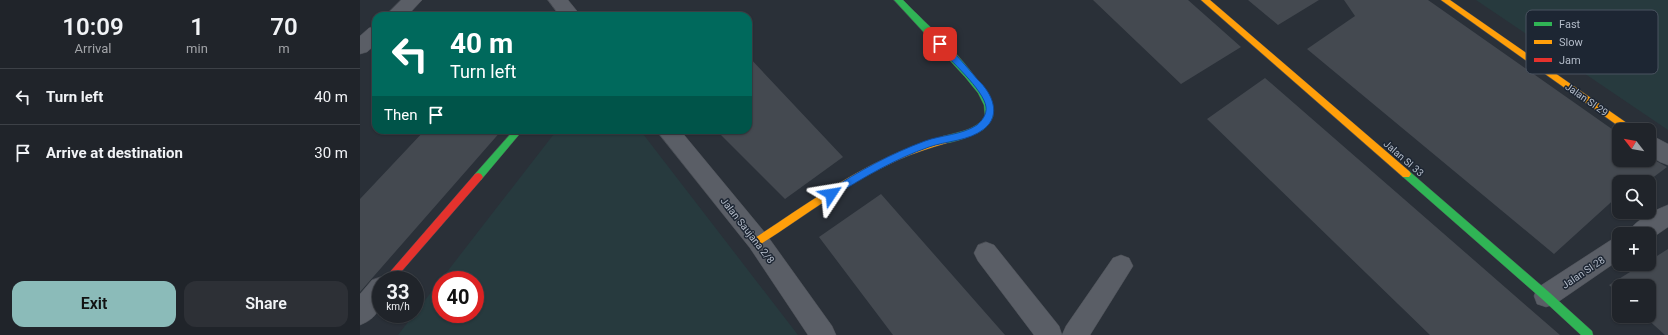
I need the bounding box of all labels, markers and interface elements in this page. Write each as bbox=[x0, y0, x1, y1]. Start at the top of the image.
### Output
legend bbox=[1526, 10, 1658, 74]
text: 10:09 bbox=[62, 13, 124, 41]
text: 1 bbox=[190, 13, 204, 41]
text: 70 bbox=[270, 13, 298, 41]
text: Fast bbox=[1559, 18, 1581, 31]
text: 40 m bbox=[450, 27, 513, 60]
pin bbox=[923, 27, 957, 61]
icon: left bbox=[384, 28, 436, 80]
icon: arrive bbox=[929, 33, 951, 55]
text: Slow bbox=[1559, 36, 1583, 49]
text: Arrival bbox=[75, 41, 112, 56]
text: min bbox=[186, 41, 208, 56]
text: m bbox=[278, 41, 290, 56]
text: Jam bbox=[1559, 54, 1581, 67]
text: Turn left bbox=[450, 61, 516, 82]
street label: Jalan SI 29 bbox=[1563, 81, 1610, 118]
icon: left bbox=[12, 86, 34, 108]
text: Turn left bbox=[46, 88, 103, 106]
text: 40 m bbox=[314, 88, 348, 106]
icon: arrive bbox=[425, 104, 447, 126]
text: Then bbox=[384, 106, 417, 124]
north arrow bbox=[1612, 123, 1656, 167]
map controls bbox=[1612, 123, 1656, 323]
street label: Jalan SI 33 bbox=[1381, 138, 1426, 179]
icon: arrive bbox=[12, 142, 34, 164]
text: Arrive at destination bbox=[46, 144, 183, 162]
text: 30 m bbox=[314, 144, 348, 162]
position arrow bbox=[810, 173, 852, 215]
button: search bbox=[1612, 175, 1656, 219]
street label: Jalan Saujana 2/8 bbox=[719, 195, 777, 266]
button: + bbox=[1612, 227, 1656, 271]
street label: Jalan SI 28 bbox=[1560, 254, 1607, 291]
speed limit sign: 40 bbox=[432, 271, 484, 323]
button: − bbox=[1612, 279, 1656, 323]
text: 33 bbox=[387, 280, 409, 304]
button: Exit bbox=[12, 281, 176, 327]
button: Share bbox=[184, 281, 348, 327]
text: km/h bbox=[386, 301, 410, 312]

